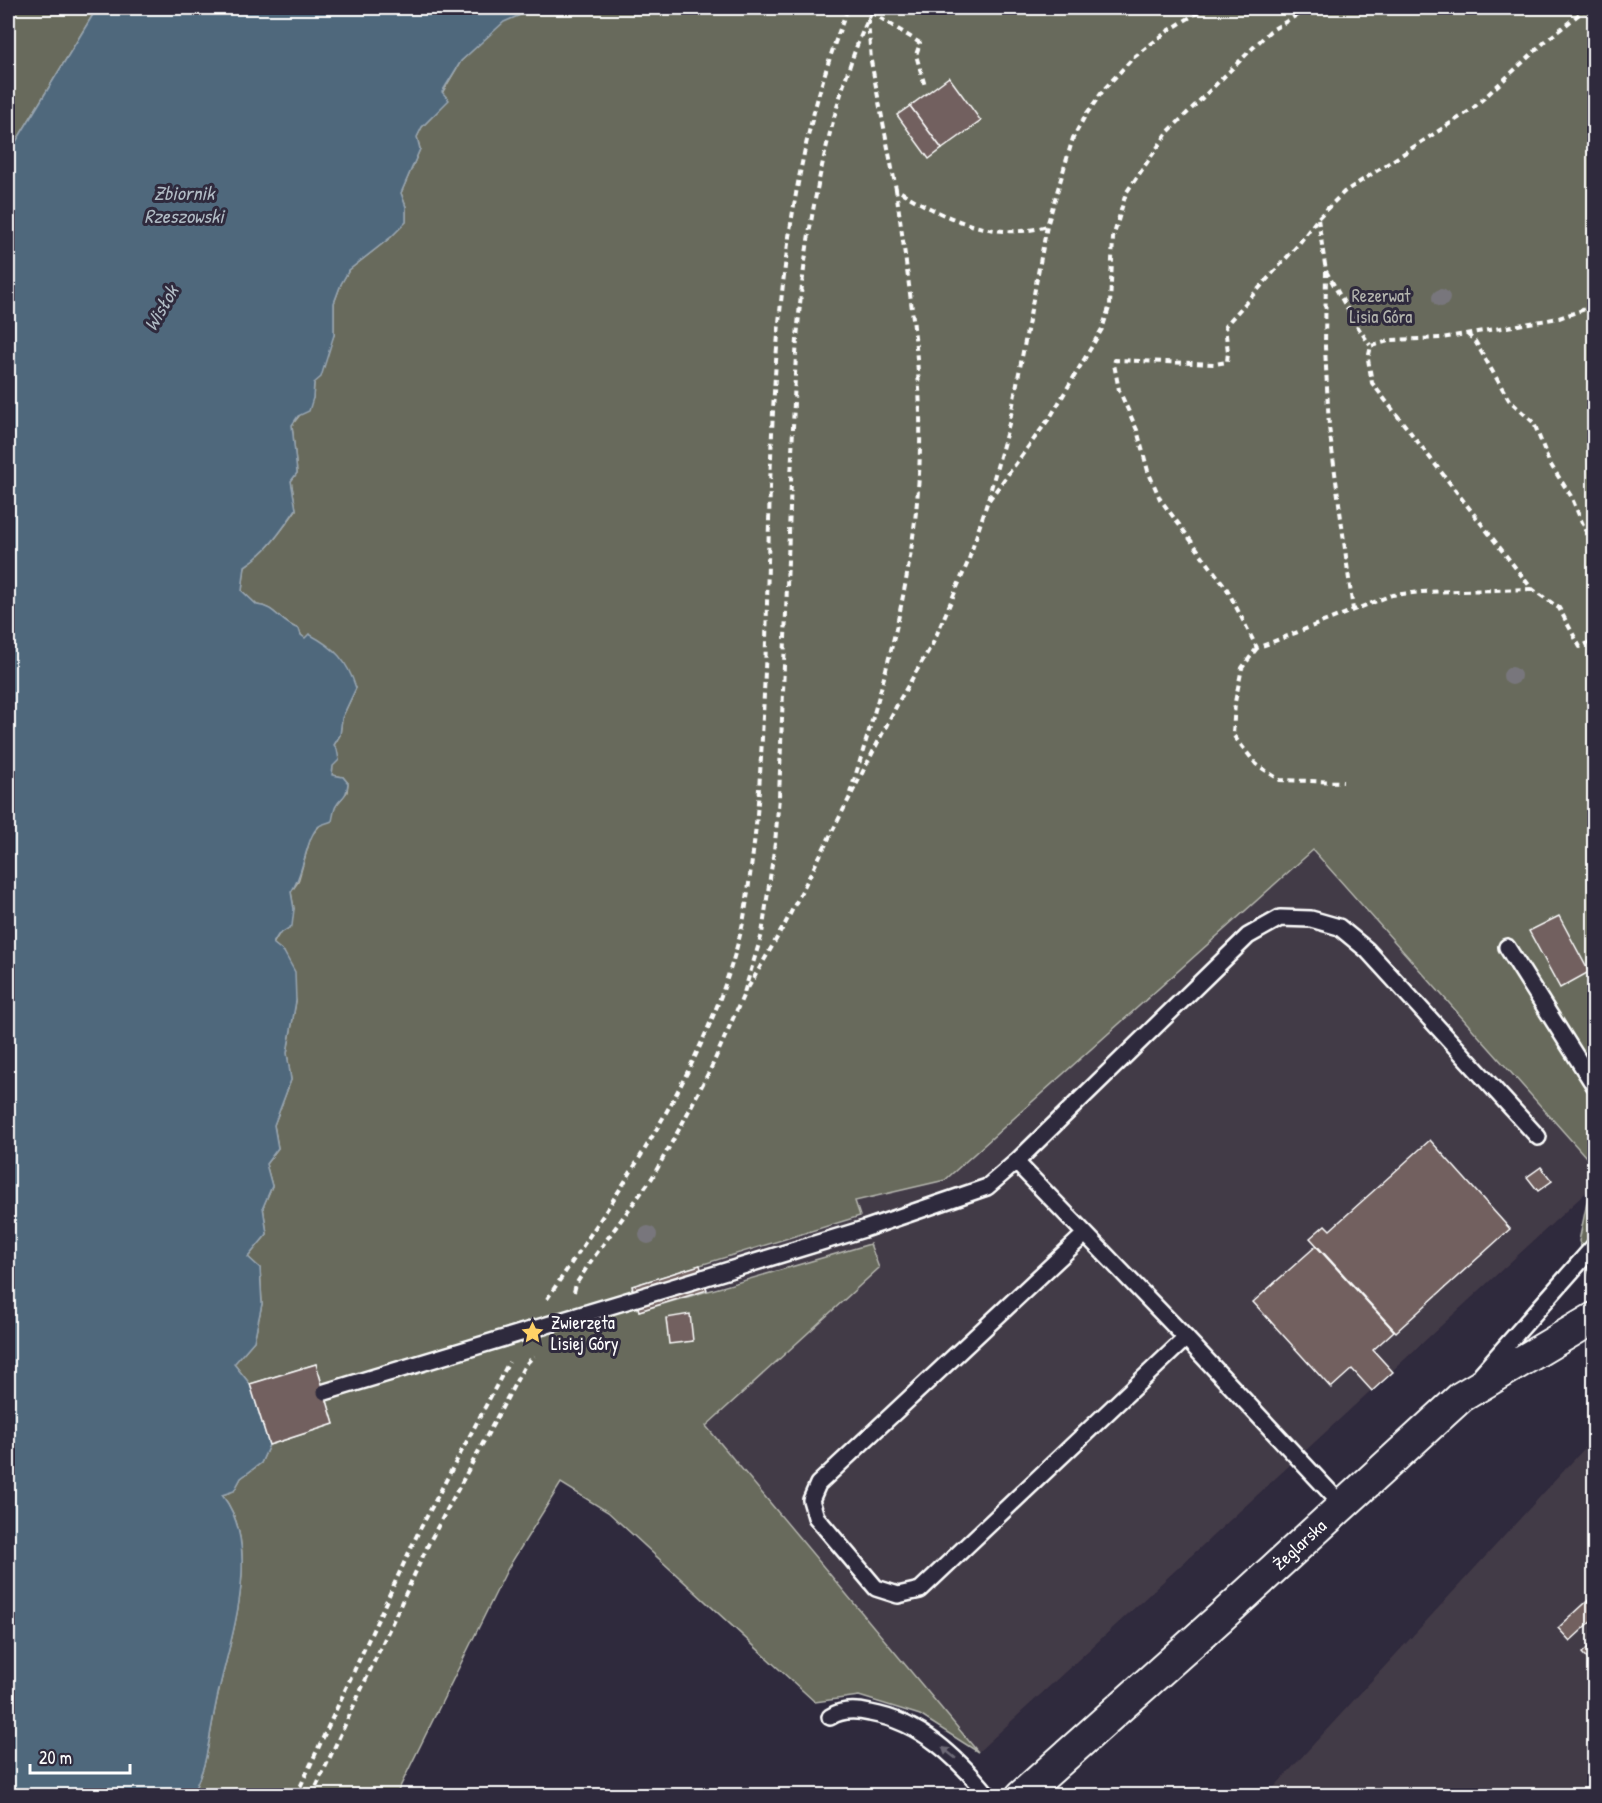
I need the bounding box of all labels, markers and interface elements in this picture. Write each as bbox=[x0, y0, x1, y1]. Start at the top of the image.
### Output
water label: Zbiornik Rzeszowski bbox=[144, 179, 226, 229]
water label: Wisłok bbox=[137, 279, 185, 335]
park label: Rezerwat Lisia Góra bbox=[1350, 283, 1412, 329]
place label: Zwierzęta Lisiej Góry bbox=[551, 1310, 619, 1356]
place icon: Zwierzęta Lisiej Góry bbox=[520, 1320, 546, 1346]
street label: Żeglarska bbox=[1267, 1514, 1331, 1576]
scale bar bbox=[30, 1737, 130, 1775]
text: 20 m bbox=[39, 1745, 72, 1770]
one-way arrow bbox=[942, 1747, 957, 1760]

